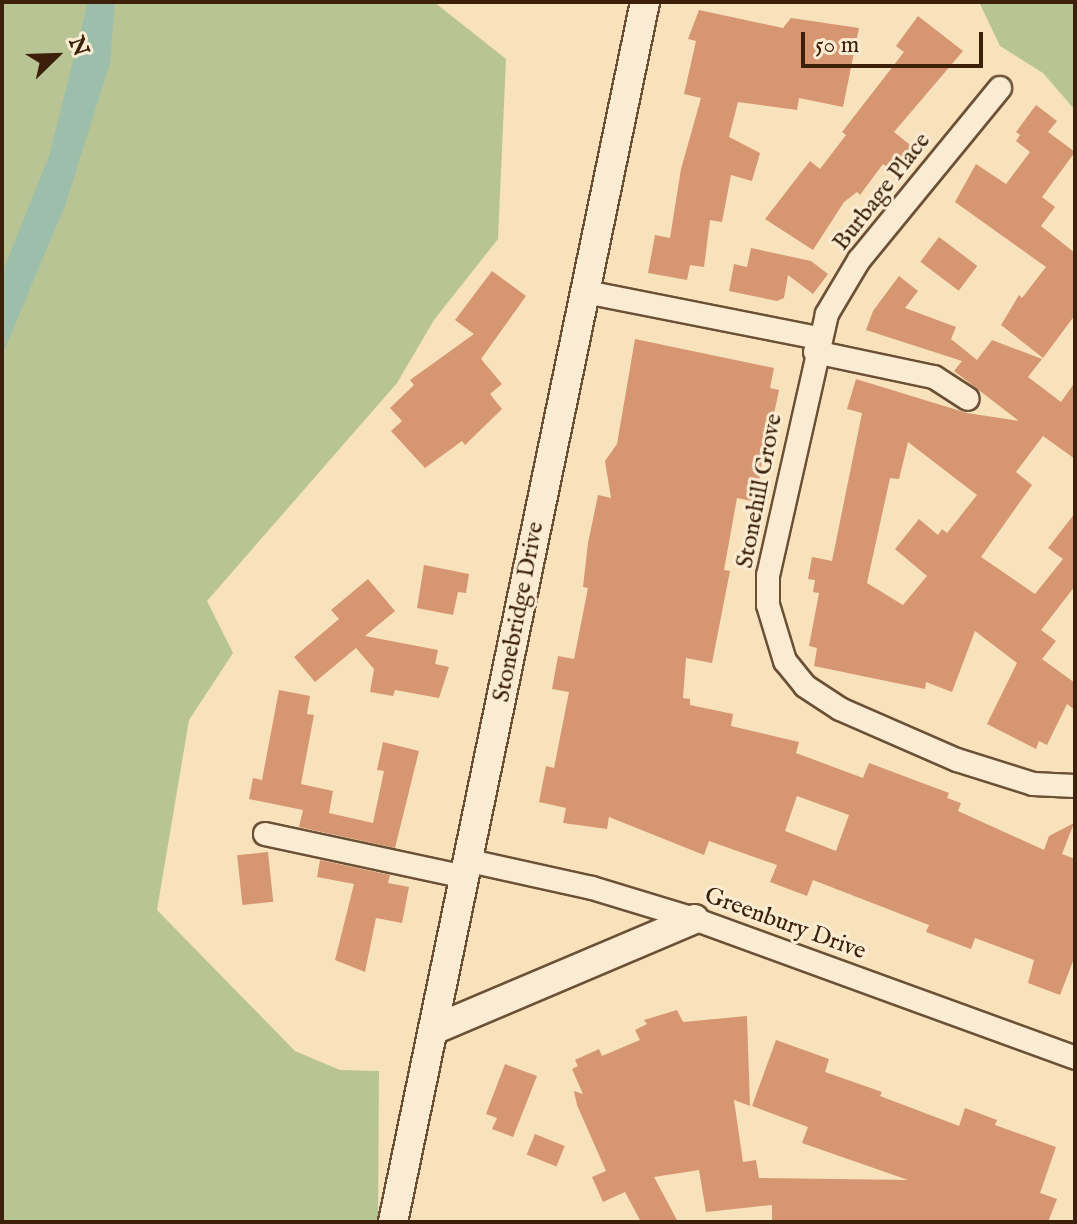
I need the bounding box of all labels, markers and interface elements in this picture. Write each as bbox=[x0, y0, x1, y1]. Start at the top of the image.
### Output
north arrow bbox=[16, 16, 96, 96]
scale bar bbox=[805, 16, 987, 66]
text: 50 m bbox=[815, 30, 859, 61]
text: N bbox=[61, 32, 95, 61]
street label: Burbage Place bbox=[827, 127, 937, 257]
street label: Stonehill Grove bbox=[731, 411, 789, 571]
street label: Stonebridge Drive bbox=[487, 519, 551, 705]
street label: Greenbury Drive bbox=[700, 881, 870, 967]

